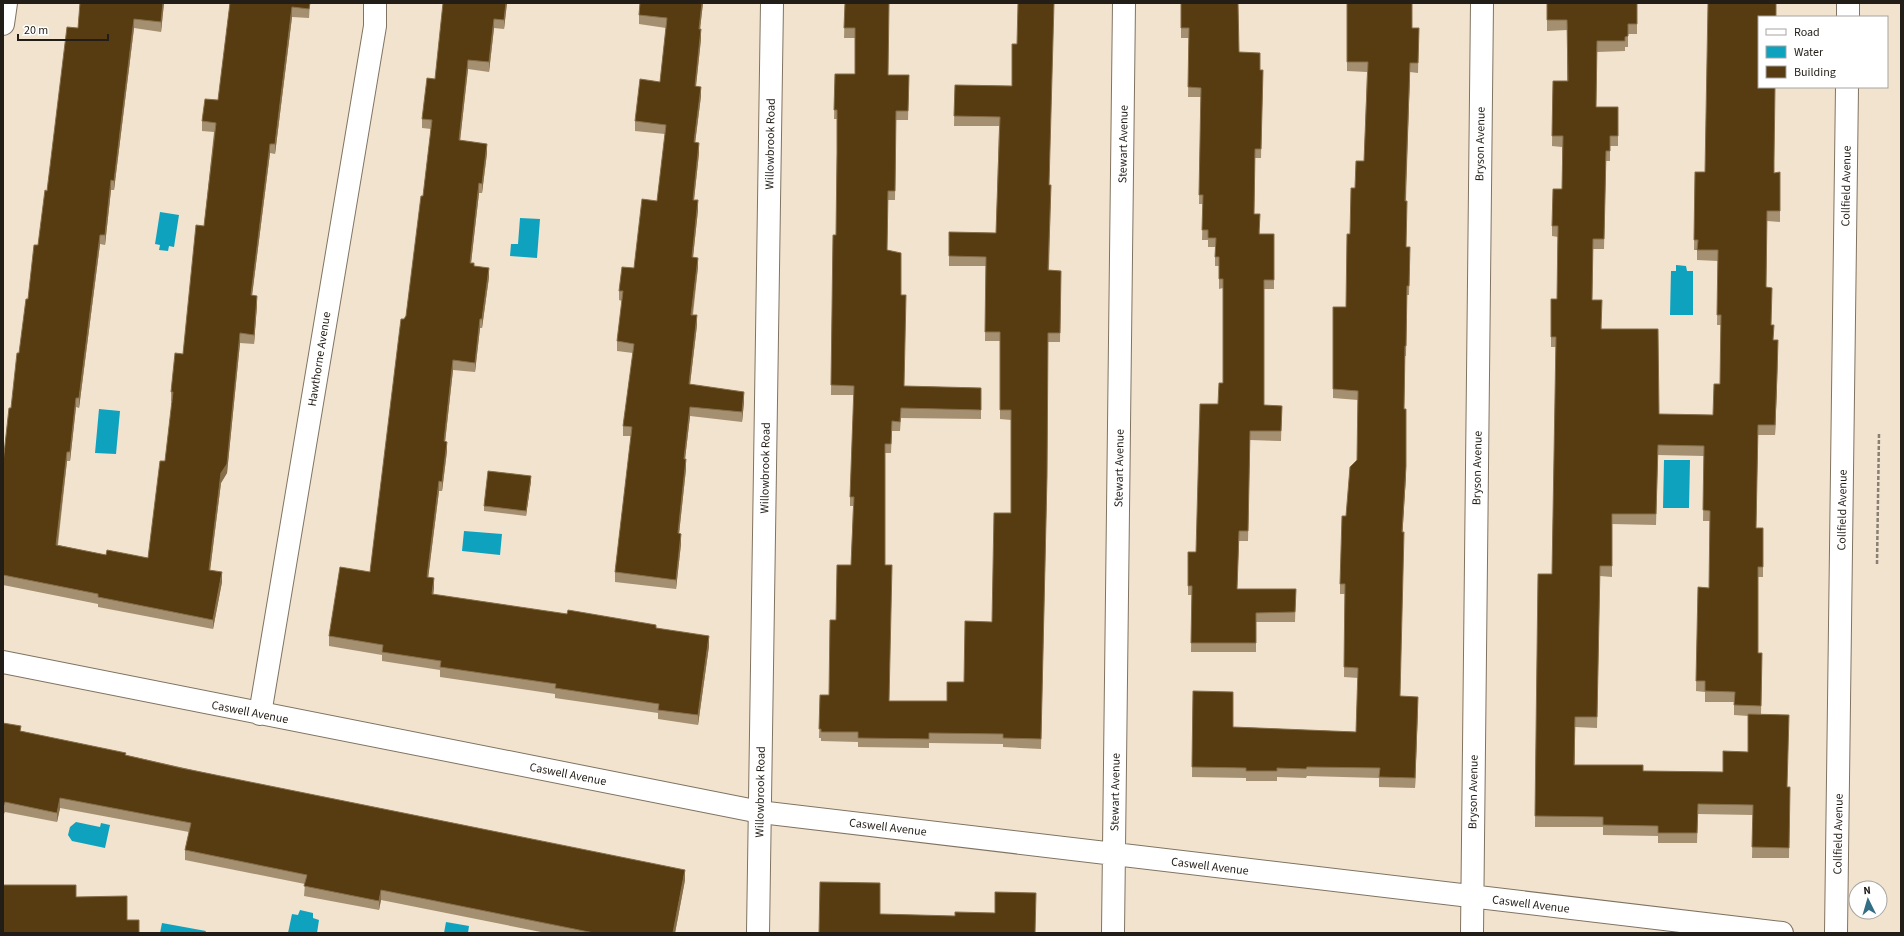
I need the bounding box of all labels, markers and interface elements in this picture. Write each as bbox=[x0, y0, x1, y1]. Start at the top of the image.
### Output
scale bar bbox=[18, 16, 108, 42]
legend bbox=[1758, 16, 1888, 88]
text: 20 m bbox=[24, 22, 48, 39]
text: Road bbox=[1794, 24, 1820, 41]
text: Water bbox=[1794, 44, 1824, 61]
text: Building bbox=[1794, 64, 1836, 81]
street label: Willowbrook Road bbox=[761, 98, 780, 190]
street label: Stewart Avenue bbox=[1114, 105, 1133, 183]
street label: Bryson Avenue bbox=[1471, 107, 1490, 181]
street label: Collfield Avenue bbox=[1837, 145, 1856, 227]
street label: Hawthorne Avenue bbox=[304, 310, 335, 408]
street label: Willowbrook Road bbox=[756, 422, 775, 514]
street label: Stewart Avenue bbox=[1110, 429, 1129, 507]
street label: Bryson Avenue bbox=[1468, 431, 1487, 505]
street label: Collfield Avenue bbox=[1833, 469, 1852, 551]
street label: Caswell Avenue bbox=[210, 697, 290, 728]
street label: Willowbrook Road bbox=[751, 746, 770, 838]
street label: Stewart Avenue bbox=[1106, 753, 1125, 831]
street label: Bryson Avenue bbox=[1464, 755, 1483, 829]
street label: Caswell Avenue bbox=[528, 759, 608, 790]
street label: Collfield Avenue bbox=[1829, 793, 1848, 875]
street label: Caswell Avenue bbox=[848, 814, 928, 841]
street label: Caswell Avenue bbox=[1170, 853, 1250, 880]
north arrow bbox=[1848, 880, 1888, 920]
text: N bbox=[1863, 883, 1871, 898]
street label: Caswell Avenue bbox=[1491, 891, 1571, 918]

